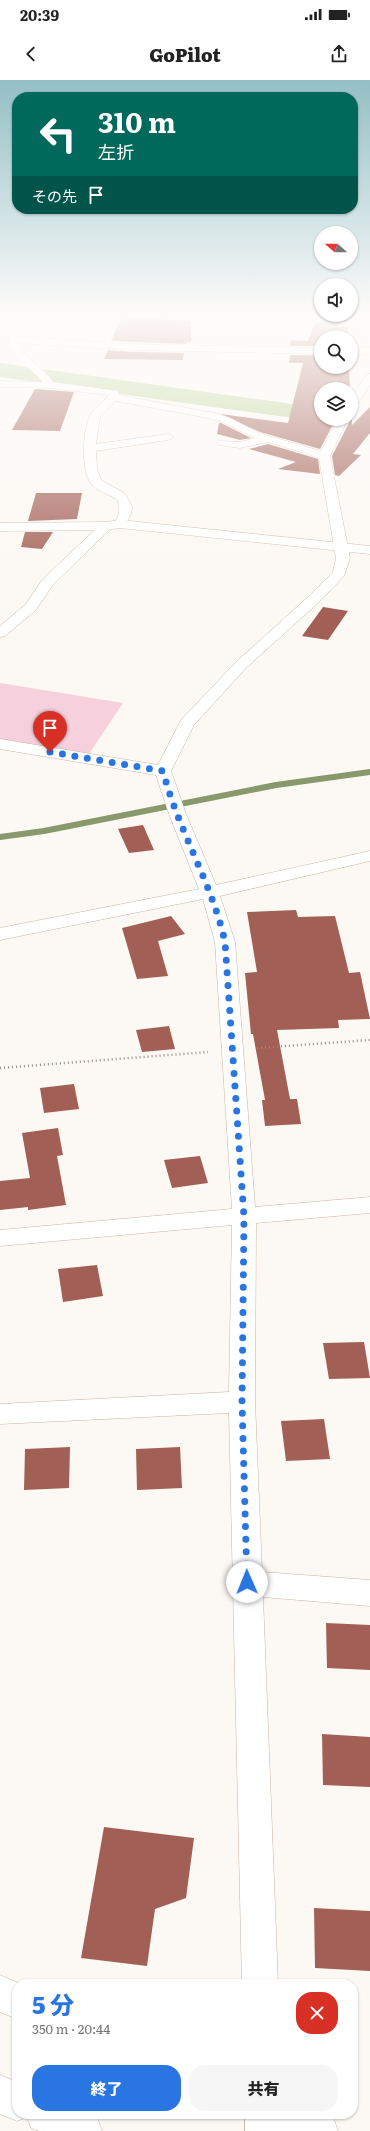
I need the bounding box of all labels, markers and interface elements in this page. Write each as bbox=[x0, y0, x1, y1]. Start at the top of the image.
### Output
text: 20:39 bbox=[20, 3, 59, 26]
text: GoPilot bbox=[149, 41, 221, 68]
icon: back bbox=[20, 43, 42, 65]
icon: share bbox=[328, 43, 350, 65]
text: 310 m bbox=[98, 100, 176, 142]
icon: left bbox=[32, 108, 84, 160]
text: 左折 bbox=[98, 138, 134, 165]
text: その先 bbox=[32, 184, 77, 207]
icon: arrive bbox=[85, 184, 107, 206]
north arrow bbox=[314, 226, 358, 270]
map controls bbox=[314, 226, 358, 426]
button: sound bbox=[314, 278, 358, 322]
button: search bbox=[314, 330, 358, 374]
button: layers bbox=[314, 382, 358, 426]
pin bbox=[33, 711, 67, 752]
icon: arrive bbox=[39, 717, 61, 739]
position arrow bbox=[226, 1561, 268, 1603]
text: 5 分 bbox=[32, 1986, 74, 2021]
button: close bbox=[296, 1992, 338, 2034]
text: 350 m · 20:44 bbox=[32, 2019, 110, 2038]
button: 終了 bbox=[32, 2065, 181, 2111]
button: 共有 bbox=[189, 2065, 338, 2111]

